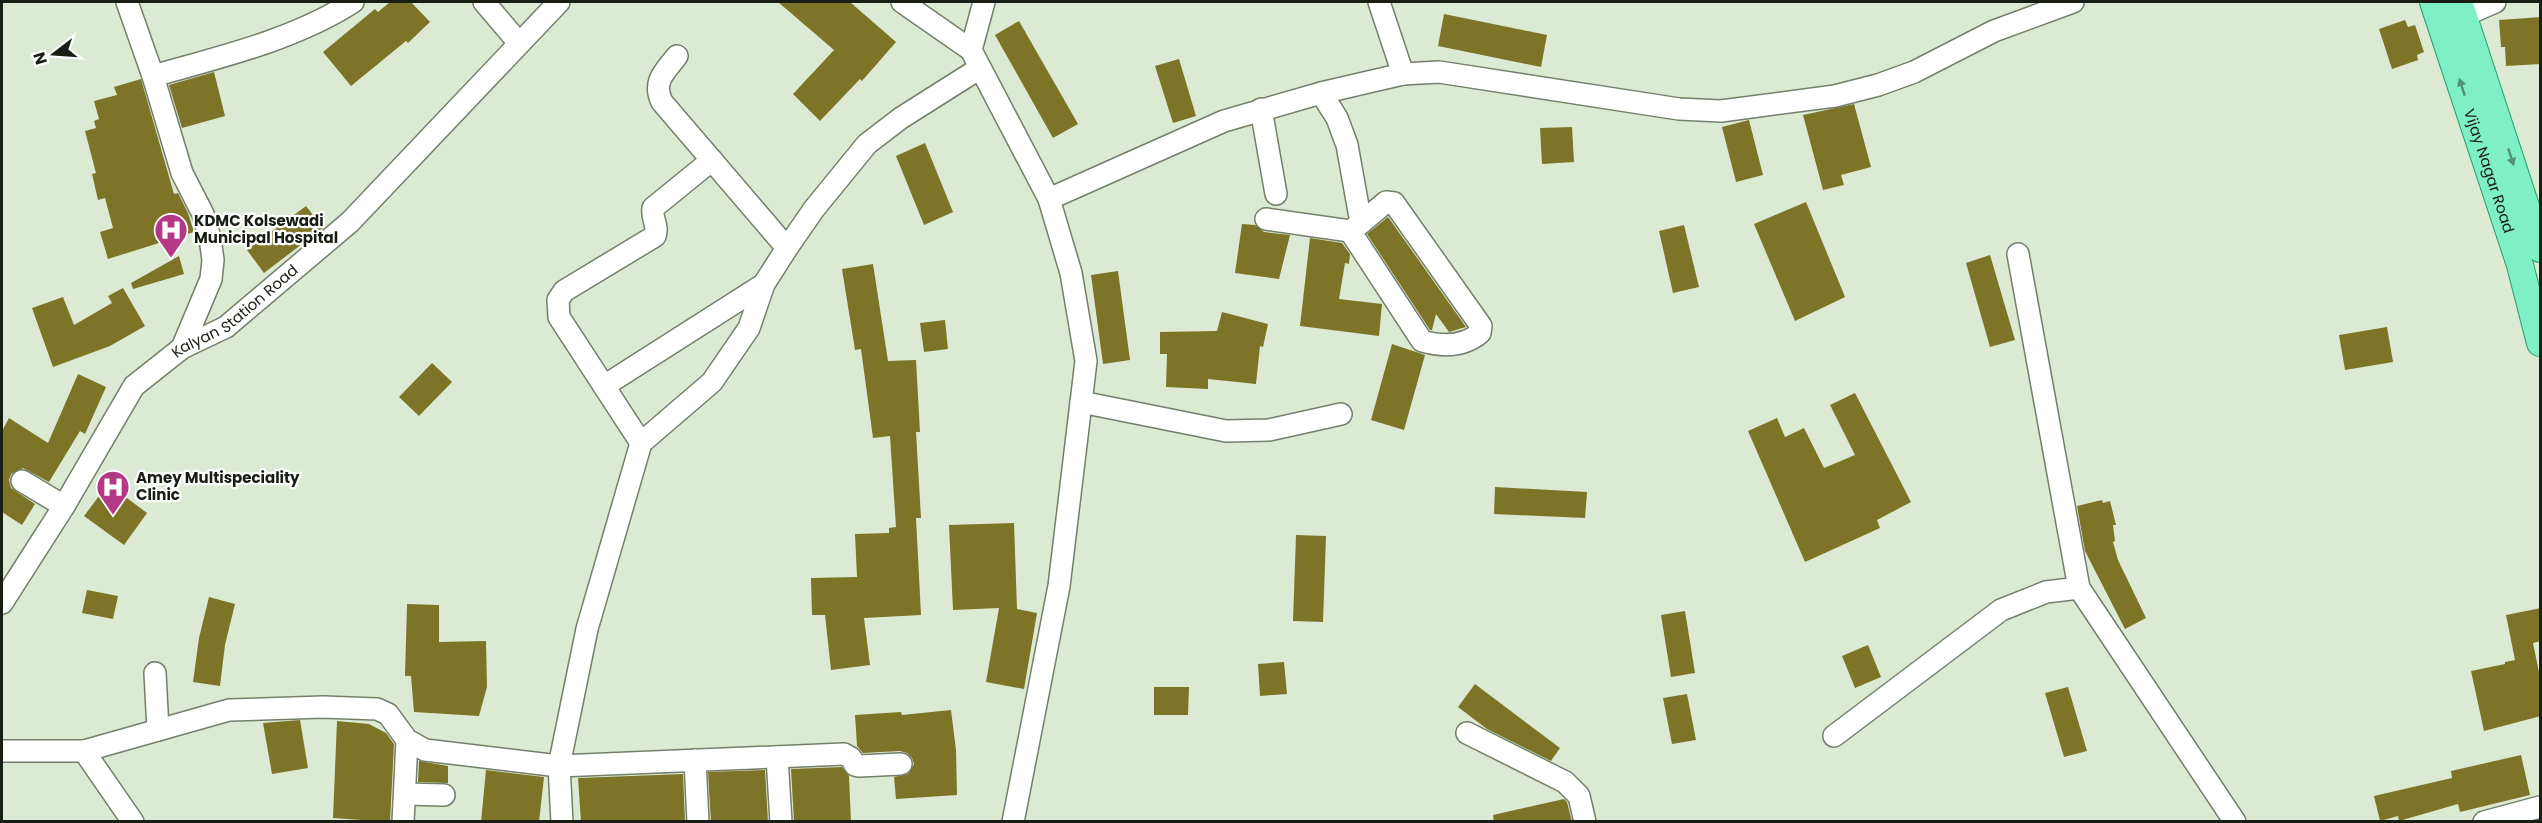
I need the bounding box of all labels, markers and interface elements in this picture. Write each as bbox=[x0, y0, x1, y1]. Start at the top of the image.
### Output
north arrow bbox=[24, 24, 84, 84]
text: N bbox=[27, 49, 53, 67]
one-way arrow bbox=[2456, 78, 2466, 96]
street label: Vijay Nagar Road bbox=[2459, 106, 2520, 236]
one-way arrow bbox=[2506, 148, 2516, 166]
place label: KDMC Kolsewadi Municipal Hospital bbox=[194, 210, 338, 248]
hospital icon: KDMC Kolsewadi Municipal Hospital bbox=[153, 212, 189, 259]
street label: Kalyan Station Road bbox=[167, 260, 302, 362]
place label: Amey Multispeciality Clinic bbox=[136, 467, 300, 505]
hospital icon: Amey Multispeciality Clinic bbox=[95, 469, 131, 516]

